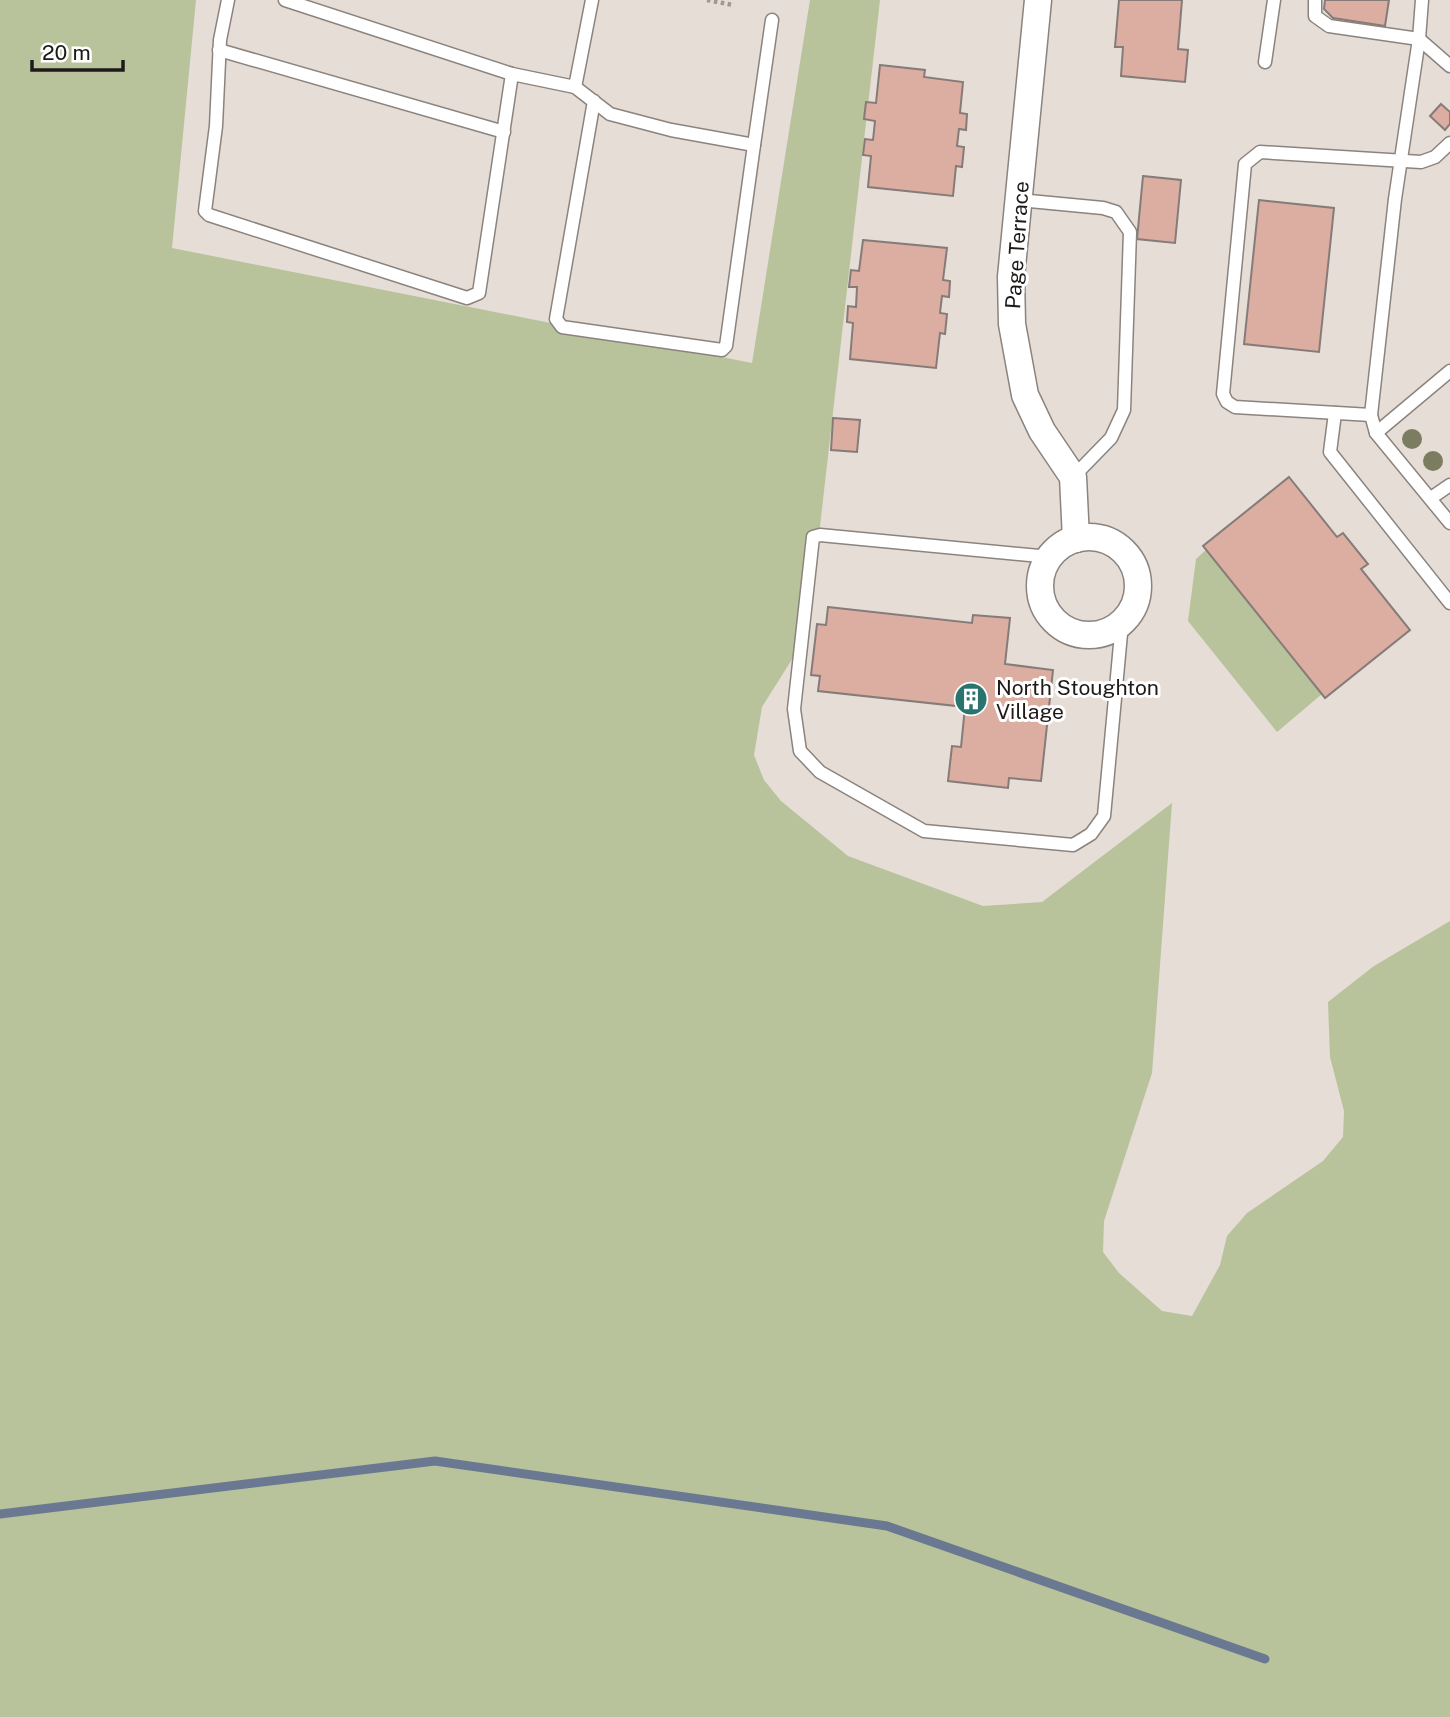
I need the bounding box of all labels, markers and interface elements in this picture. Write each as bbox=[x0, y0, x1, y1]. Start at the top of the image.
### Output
scale bar bbox=[32, 28, 122, 72]
text: 20 m bbox=[42, 40, 91, 65]
street label: Page Terrace bbox=[1000, 180, 1034, 310]
place label: North Stoughton Village bbox=[996, 675, 1159, 724]
building icon: North Stoughton Village bbox=[952, 680, 990, 718]

